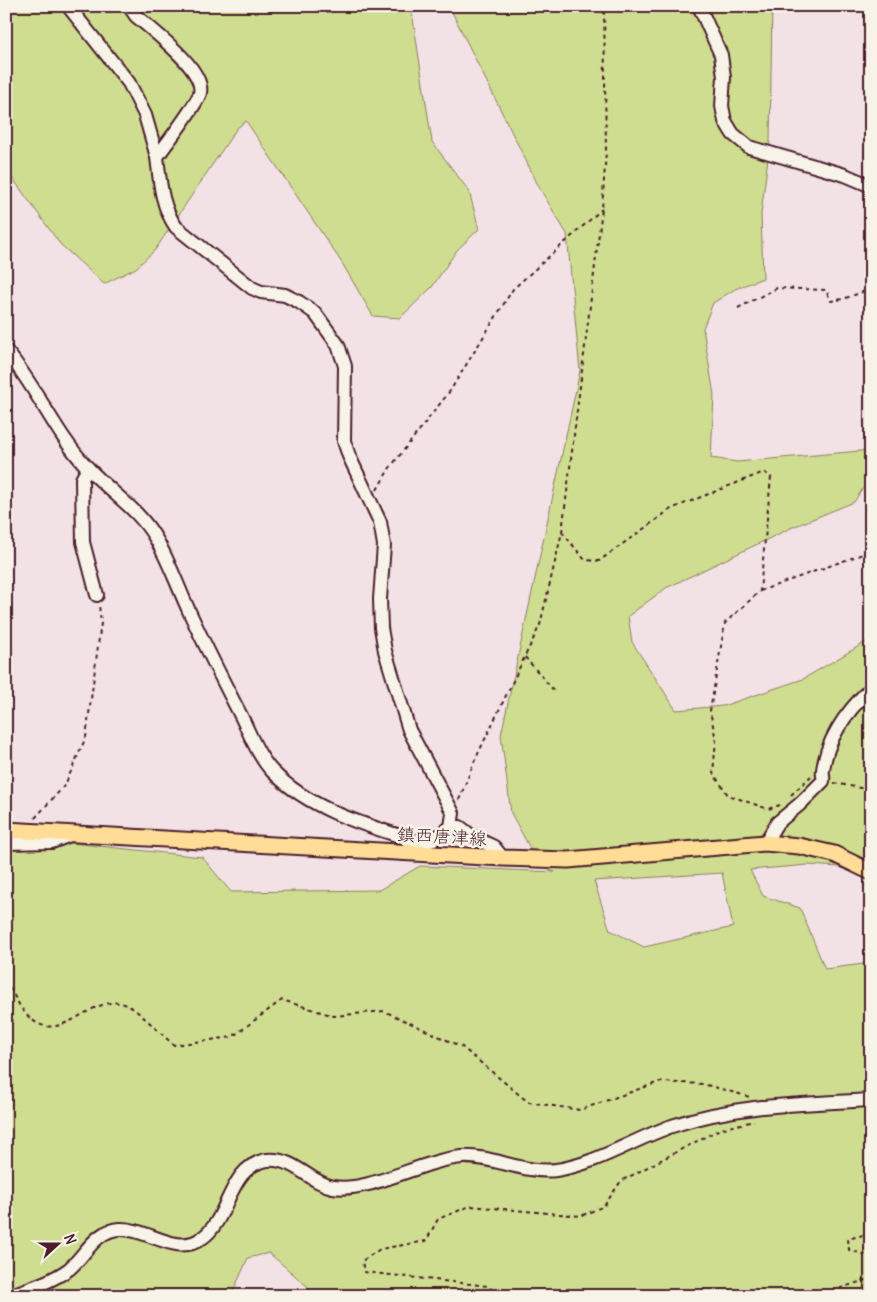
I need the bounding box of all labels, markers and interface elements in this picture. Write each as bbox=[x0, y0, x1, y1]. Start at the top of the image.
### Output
street label: 鎮西唐津線 bbox=[396, 822, 488, 850]
north arrow bbox=[32, 1220, 82, 1270]
text: N bbox=[60, 1232, 80, 1247]

